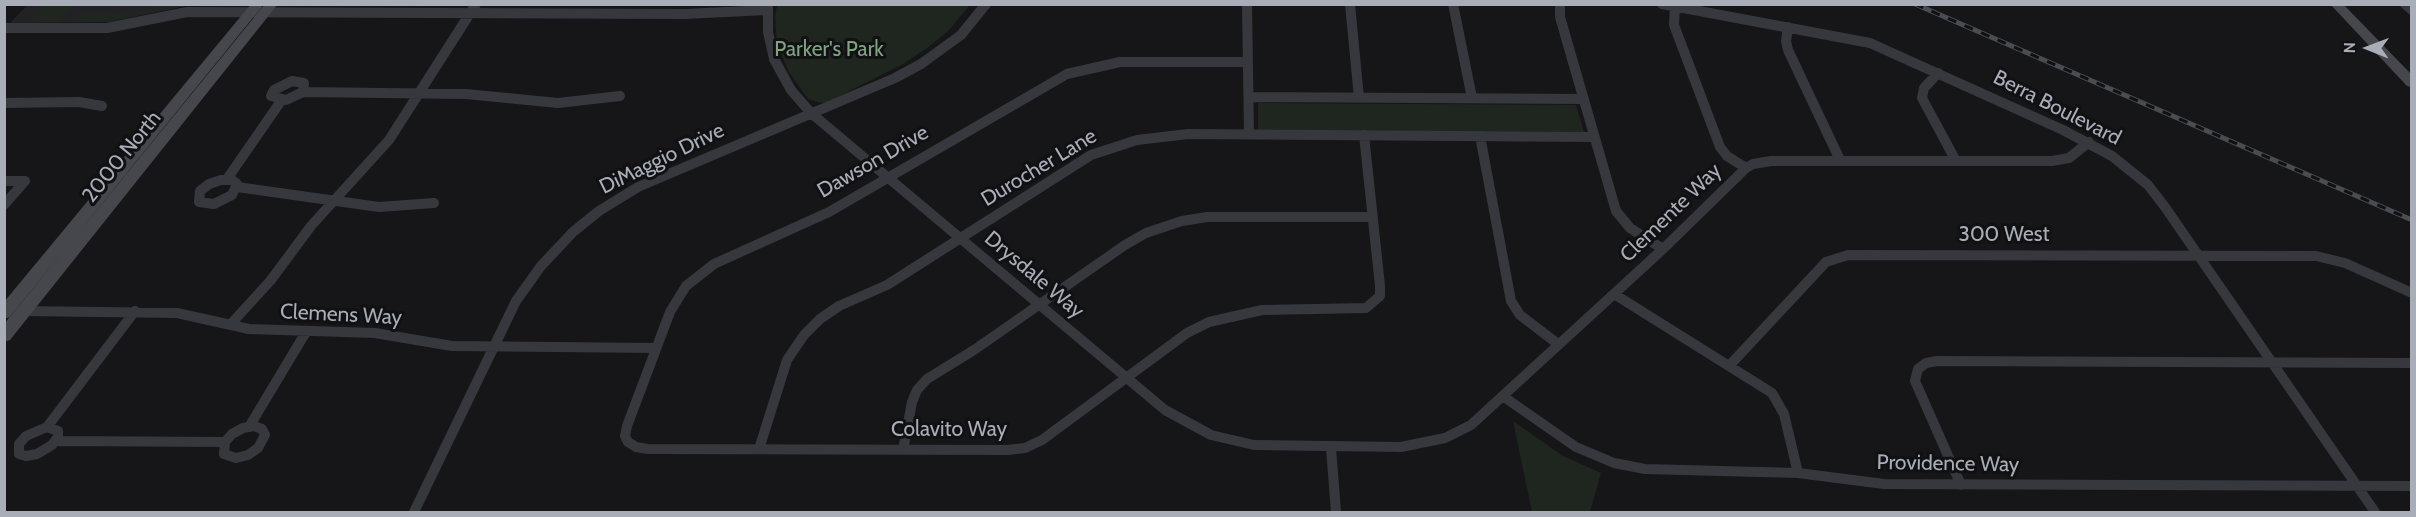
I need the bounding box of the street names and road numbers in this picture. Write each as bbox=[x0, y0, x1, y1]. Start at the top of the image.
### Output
street label: Berra Boulevard bbox=[1989, 65, 2125, 151]
street label: 2000 North bbox=[77, 106, 167, 208]
street label: DiMaggio Drive bbox=[596, 118, 728, 200]
street label: Dawson Drive bbox=[813, 120, 933, 204]
street label: Durocher Lane bbox=[977, 124, 1101, 212]
street label: Clemente Way bbox=[1615, 158, 1727, 268]
street label: 300 West bbox=[1959, 222, 2049, 248]
street label: Drysdale Way bbox=[979, 226, 1089, 324]
street label: Clemens Way bbox=[279, 299, 403, 331]
street label: Colavito Way bbox=[891, 417, 1007, 443]
street label: Providence Way bbox=[1876, 450, 2020, 478]

